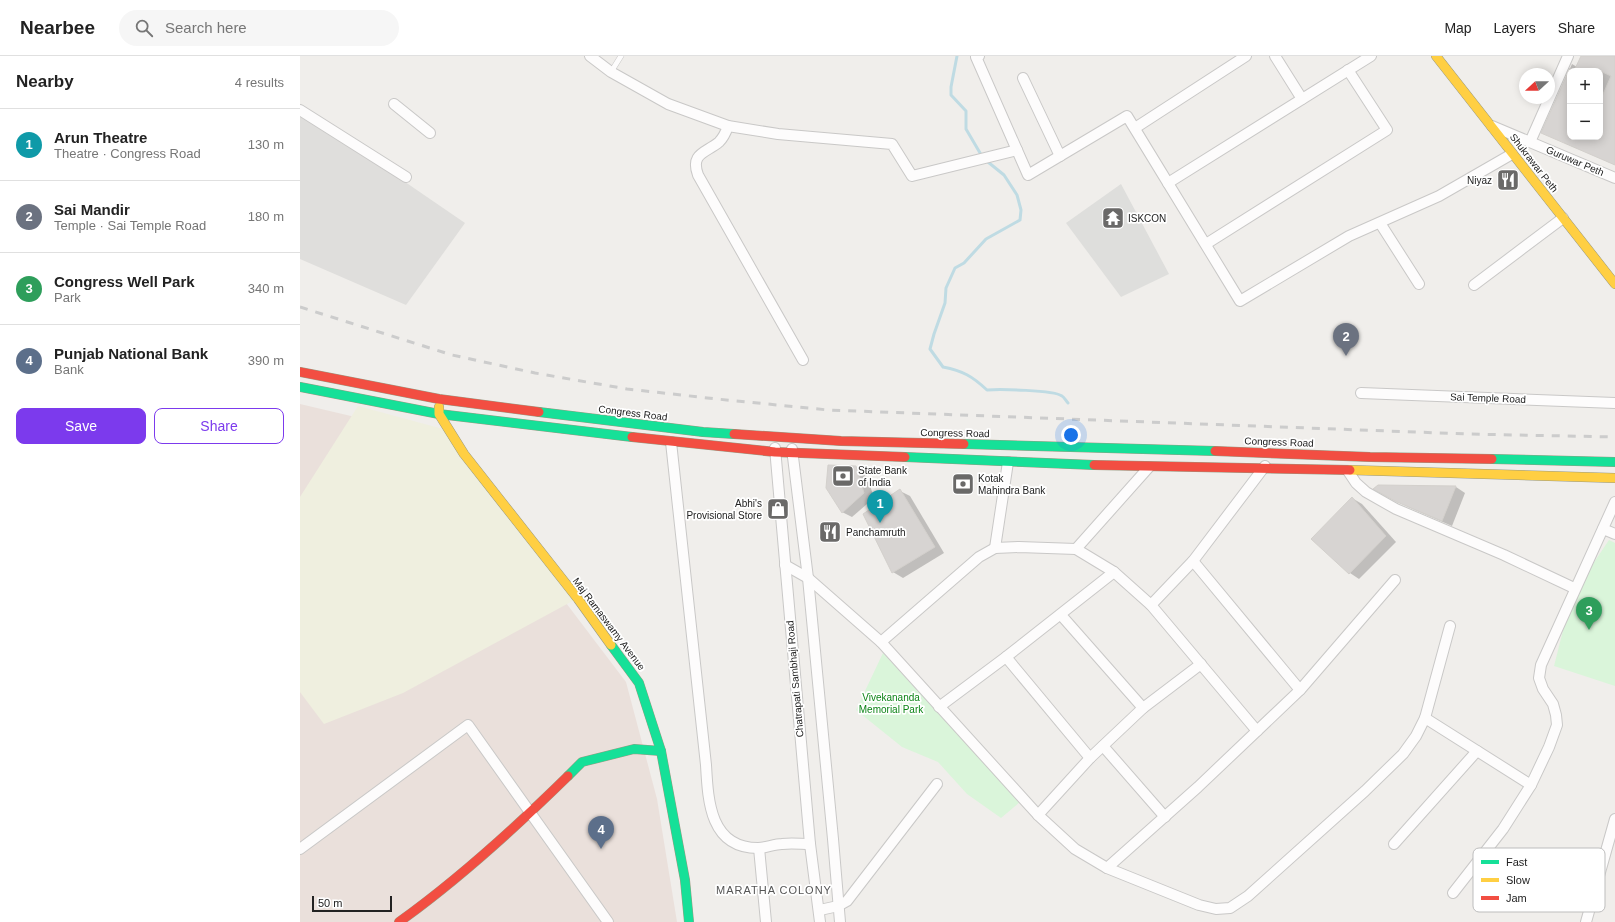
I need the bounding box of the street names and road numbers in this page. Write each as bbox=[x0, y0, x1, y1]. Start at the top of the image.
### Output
street label: Shukrawar Peth bbox=[1508, 132, 1560, 194]
street label: Guruwar Peth bbox=[1544, 144, 1606, 178]
street label: Sai Temple Road bbox=[1450, 391, 1526, 405]
street label: Congress Road bbox=[598, 403, 668, 423]
street label: Congress Road bbox=[920, 427, 990, 439]
street label: Congress Road bbox=[1244, 435, 1314, 449]
street label: Maj Ramaswamy Avenue bbox=[571, 576, 648, 673]
street label: Chatrapati Sambhaji Road bbox=[784, 620, 806, 738]

